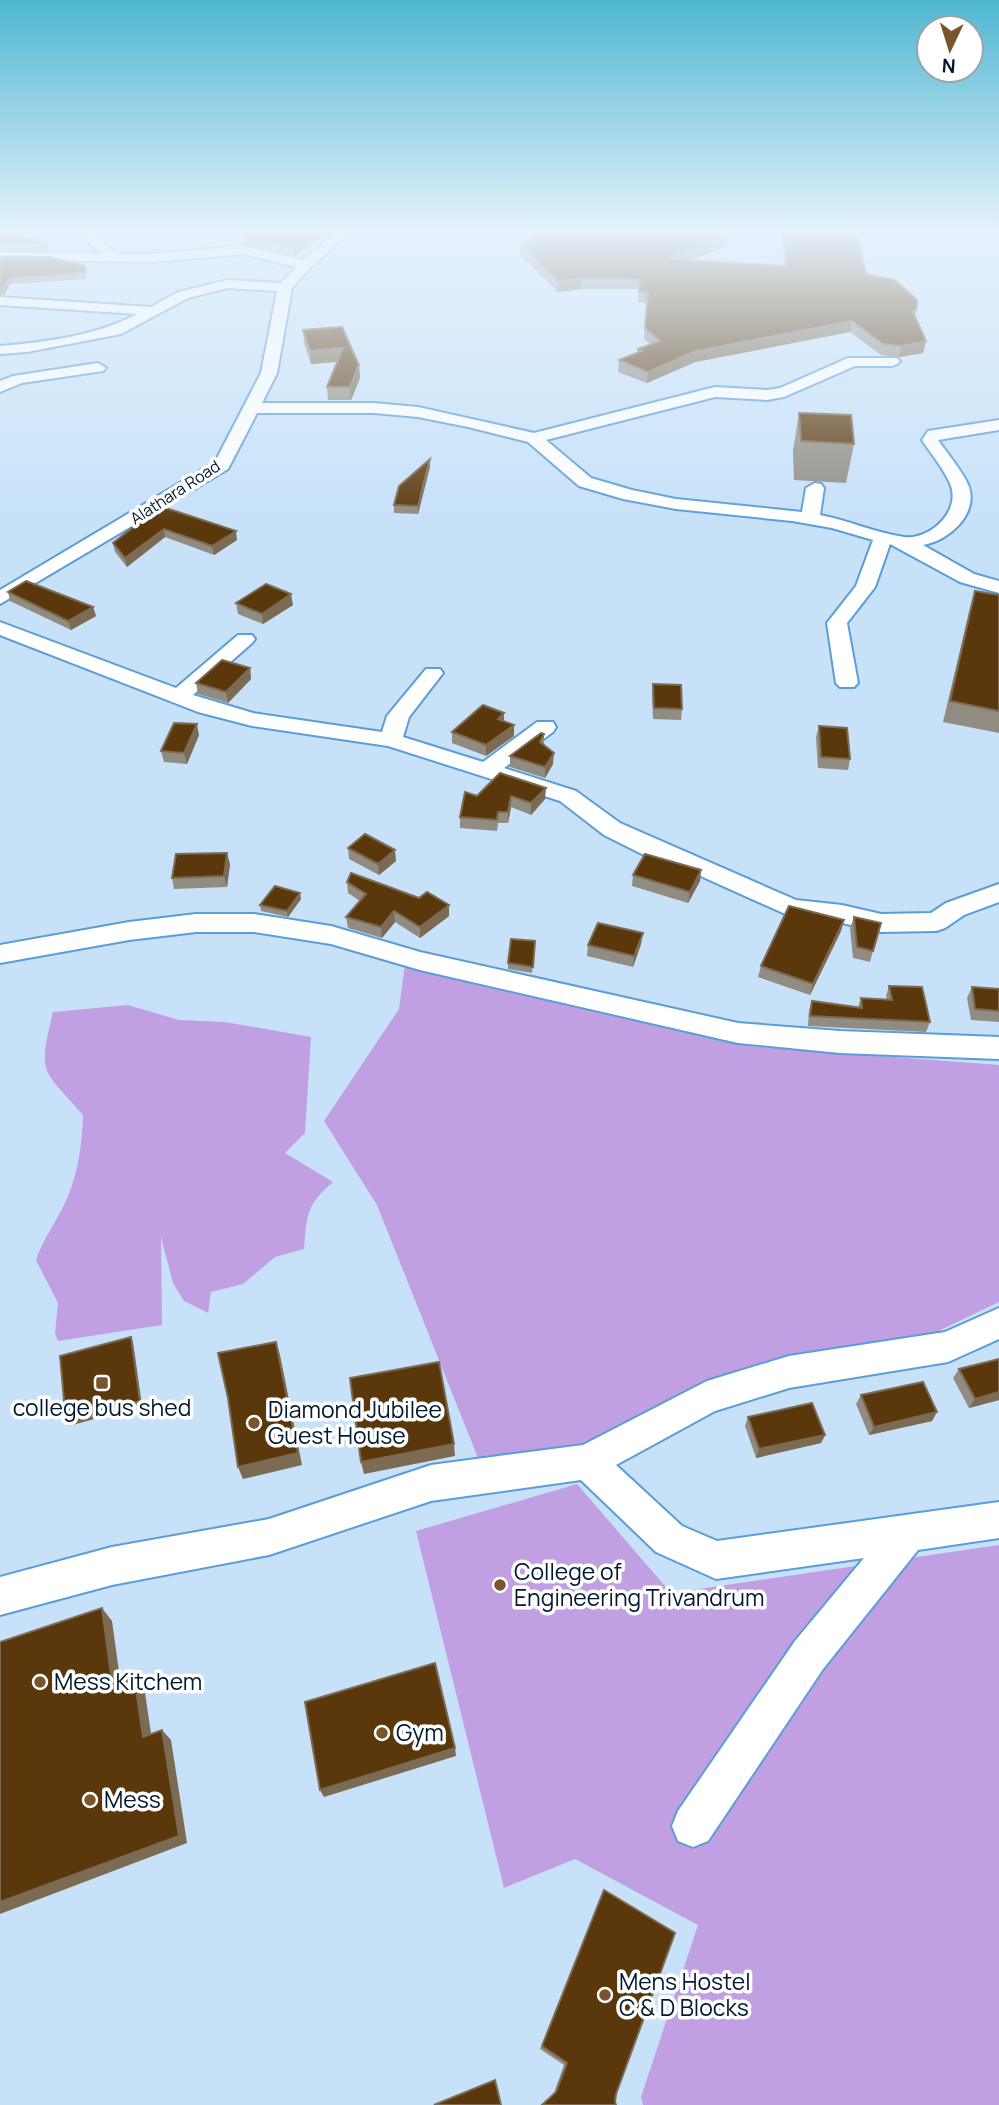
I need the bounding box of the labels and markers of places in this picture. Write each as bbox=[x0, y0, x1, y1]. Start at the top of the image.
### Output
marker: college bus shed bbox=[94, 1375, 110, 1391]
place label: college bus shed bbox=[13, 1391, 191, 1423]
place label: Diamond Jubilee Guest House bbox=[268, 1393, 442, 1451]
marker: Diamond Jubilee Guest House bbox=[246, 1415, 262, 1431]
place label: College of Engineering Trivandrum bbox=[514, 1555, 764, 1613]
marker: College of Engineering Trivandrum bbox=[492, 1577, 508, 1593]
place label: Mess Kitchem bbox=[54, 1665, 202, 1697]
marker: Mess Kitchem bbox=[32, 1674, 48, 1690]
place label: Gym bbox=[396, 1716, 444, 1748]
marker: Gym bbox=[374, 1725, 390, 1741]
place label: Mess bbox=[104, 1783, 161, 1815]
marker: Mess bbox=[82, 1792, 98, 1808]
place label: Mens Hostel C & D Blocks bbox=[619, 1965, 751, 2023]
marker: Mens Hostel C & D Blocks bbox=[597, 1987, 613, 2003]

